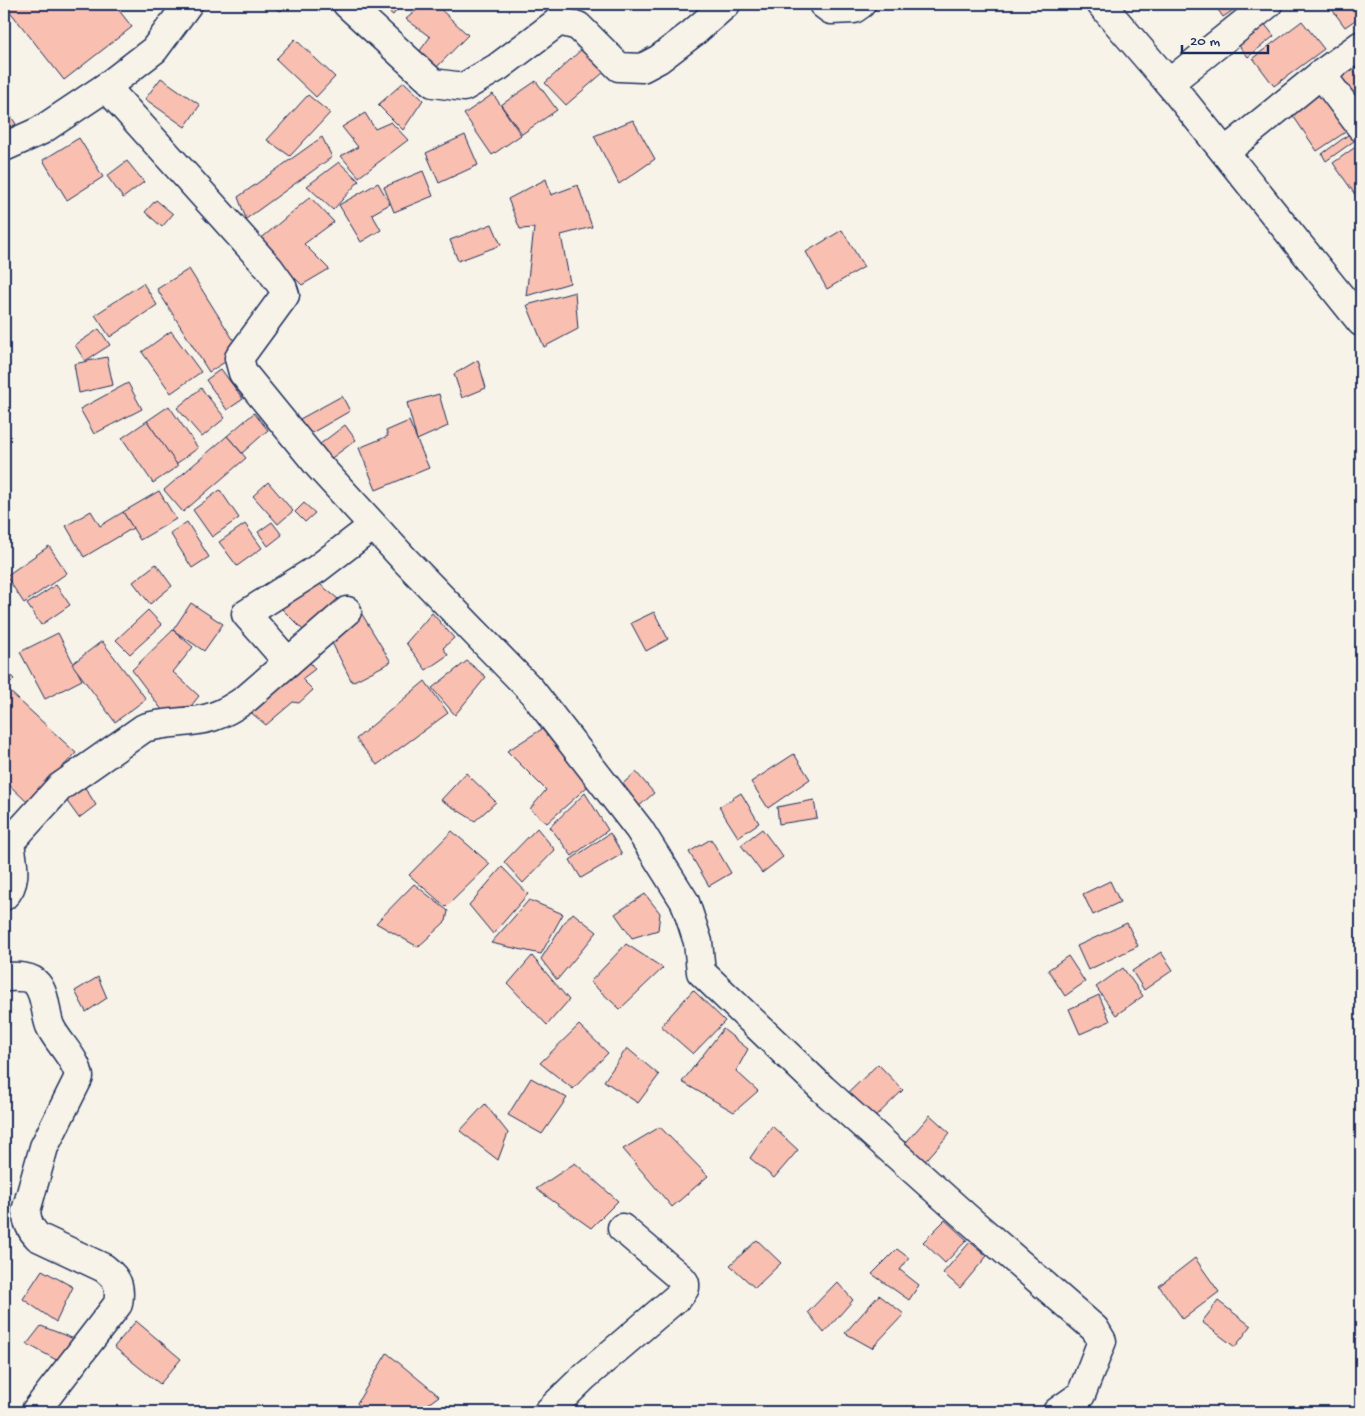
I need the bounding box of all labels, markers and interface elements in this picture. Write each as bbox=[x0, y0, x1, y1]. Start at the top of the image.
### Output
scale bar bbox=[1182, 22, 1269, 54]
text: 20 m bbox=[1190, 33, 1220, 51]

